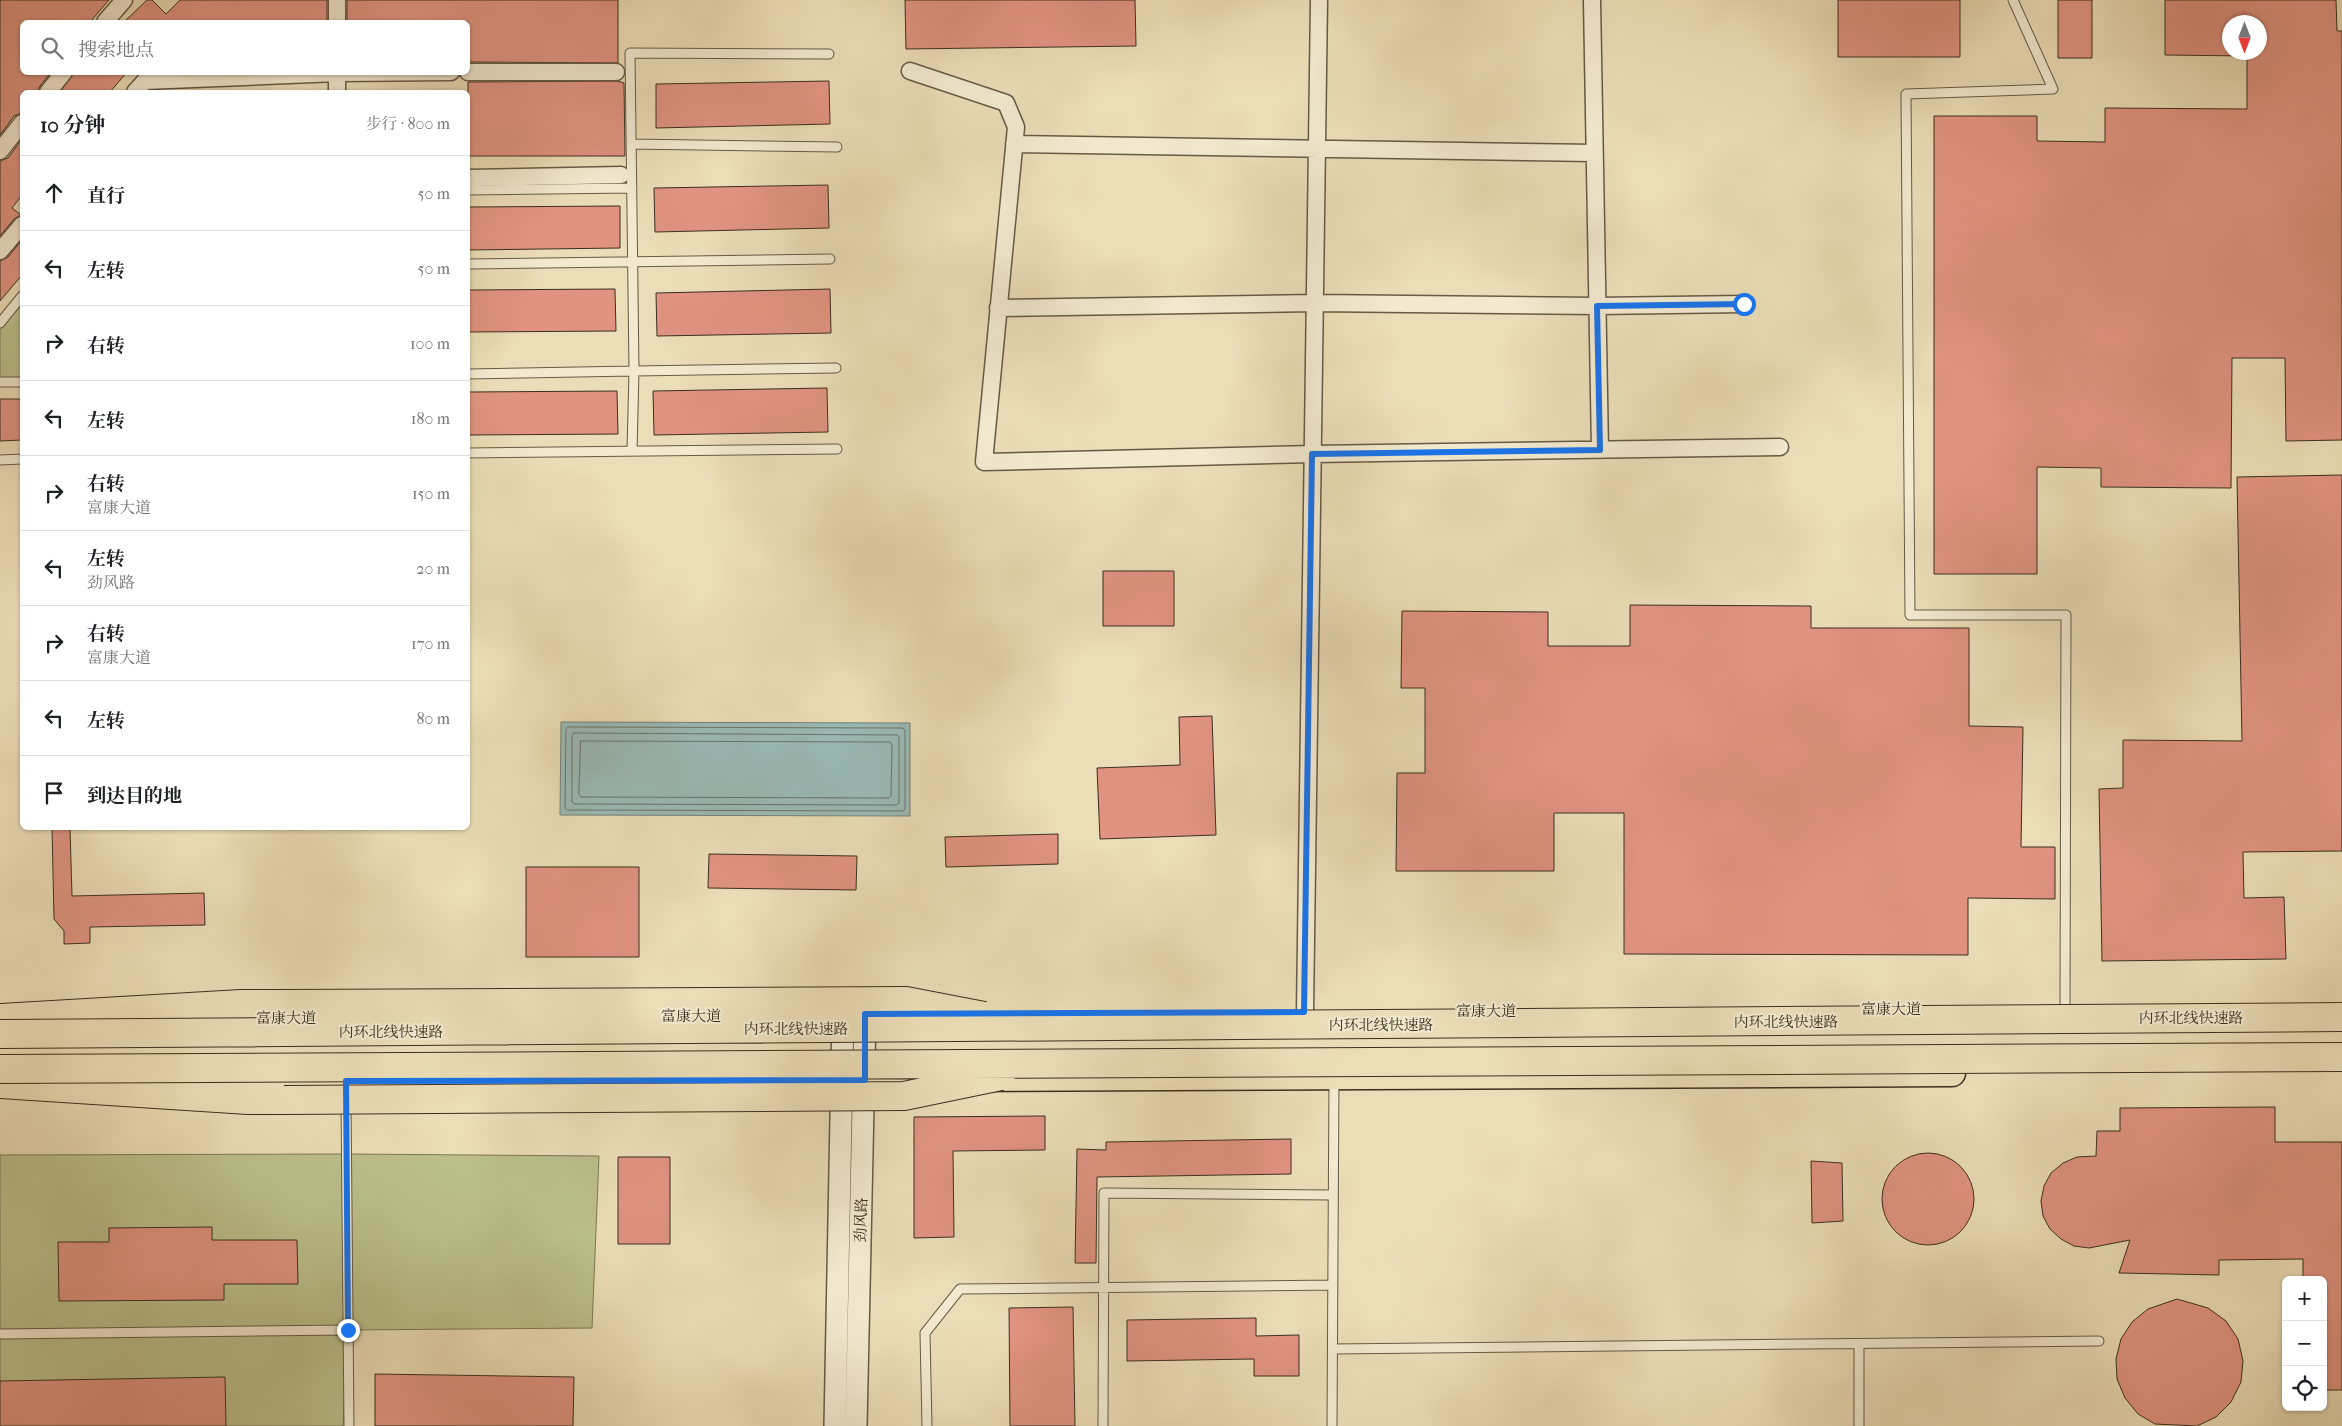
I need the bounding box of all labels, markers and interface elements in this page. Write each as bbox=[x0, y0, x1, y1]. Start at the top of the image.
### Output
north arrow bbox=[2222, 15, 2267, 60]
search box bbox=[20, 20, 470, 75]
icon: search bbox=[38, 34, 66, 62]
text: 搜索地点 bbox=[78, 39, 154, 61]
text: 10 分钟 bbox=[40, 113, 105, 137]
text: 步行 · 800 m bbox=[365, 114, 450, 133]
icon: ahead bbox=[40, 179, 68, 207]
text: 50 m bbox=[418, 184, 450, 203]
text: 直行 bbox=[87, 185, 125, 207]
icon: left bbox=[40, 254, 68, 282]
text: 50 m bbox=[418, 259, 450, 278]
text: 左转 bbox=[87, 260, 125, 282]
route start bbox=[1733, 293, 1756, 316]
icon: right bbox=[40, 329, 68, 357]
text: 100 m bbox=[410, 334, 450, 353]
text: 右转 bbox=[87, 335, 125, 357]
icon: left bbox=[40, 404, 68, 432]
text: 180 m bbox=[411, 409, 450, 428]
text: 左转 bbox=[87, 410, 125, 432]
text: 右转 bbox=[87, 473, 125, 495]
icon: right bbox=[40, 479, 68, 507]
text: 150 m bbox=[412, 484, 450, 503]
text: 富康大道 bbox=[87, 498, 151, 517]
text: 左转 bbox=[87, 548, 125, 570]
icon: left bbox=[40, 554, 68, 582]
text: 20 m bbox=[416, 559, 450, 578]
text: 劲风路 bbox=[87, 573, 135, 592]
text: 右转 bbox=[87, 623, 125, 645]
icon: right bbox=[40, 629, 68, 657]
text: 170 m bbox=[411, 634, 450, 653]
text: 富康大道 bbox=[87, 648, 151, 667]
icon: left bbox=[40, 704, 68, 732]
text: 80 m bbox=[416, 709, 450, 728]
text: 左转 bbox=[87, 710, 125, 732]
icon: arrive bbox=[40, 779, 68, 807]
text: 到达目的地 bbox=[87, 785, 182, 807]
street label: 富康大道 bbox=[1861, 1000, 1921, 1018]
street label: 富康大道 bbox=[1456, 1002, 1516, 1020]
street label: 富康大道 bbox=[661, 1007, 721, 1025]
street label: 富康大道 bbox=[256, 1009, 316, 1027]
street label: 内环北线快速路 bbox=[2138, 1009, 2244, 1027]
street label: 内环北线快速路 bbox=[1733, 1013, 1839, 1031]
street label: 内环北线快速路 bbox=[1328, 1016, 1434, 1034]
street label: 内环北线快速路 bbox=[743, 1020, 849, 1038]
street label: 内环北线快速路 bbox=[338, 1023, 444, 1041]
street label: 劲风路 bbox=[851, 1197, 871, 1243]
map controls bbox=[2282, 1276, 2327, 1411]
button: + bbox=[2282, 1276, 2327, 1321]
route end bbox=[337, 1319, 360, 1342]
button: − bbox=[2282, 1321, 2327, 1366]
button: locate bbox=[2282, 1366, 2327, 1411]

